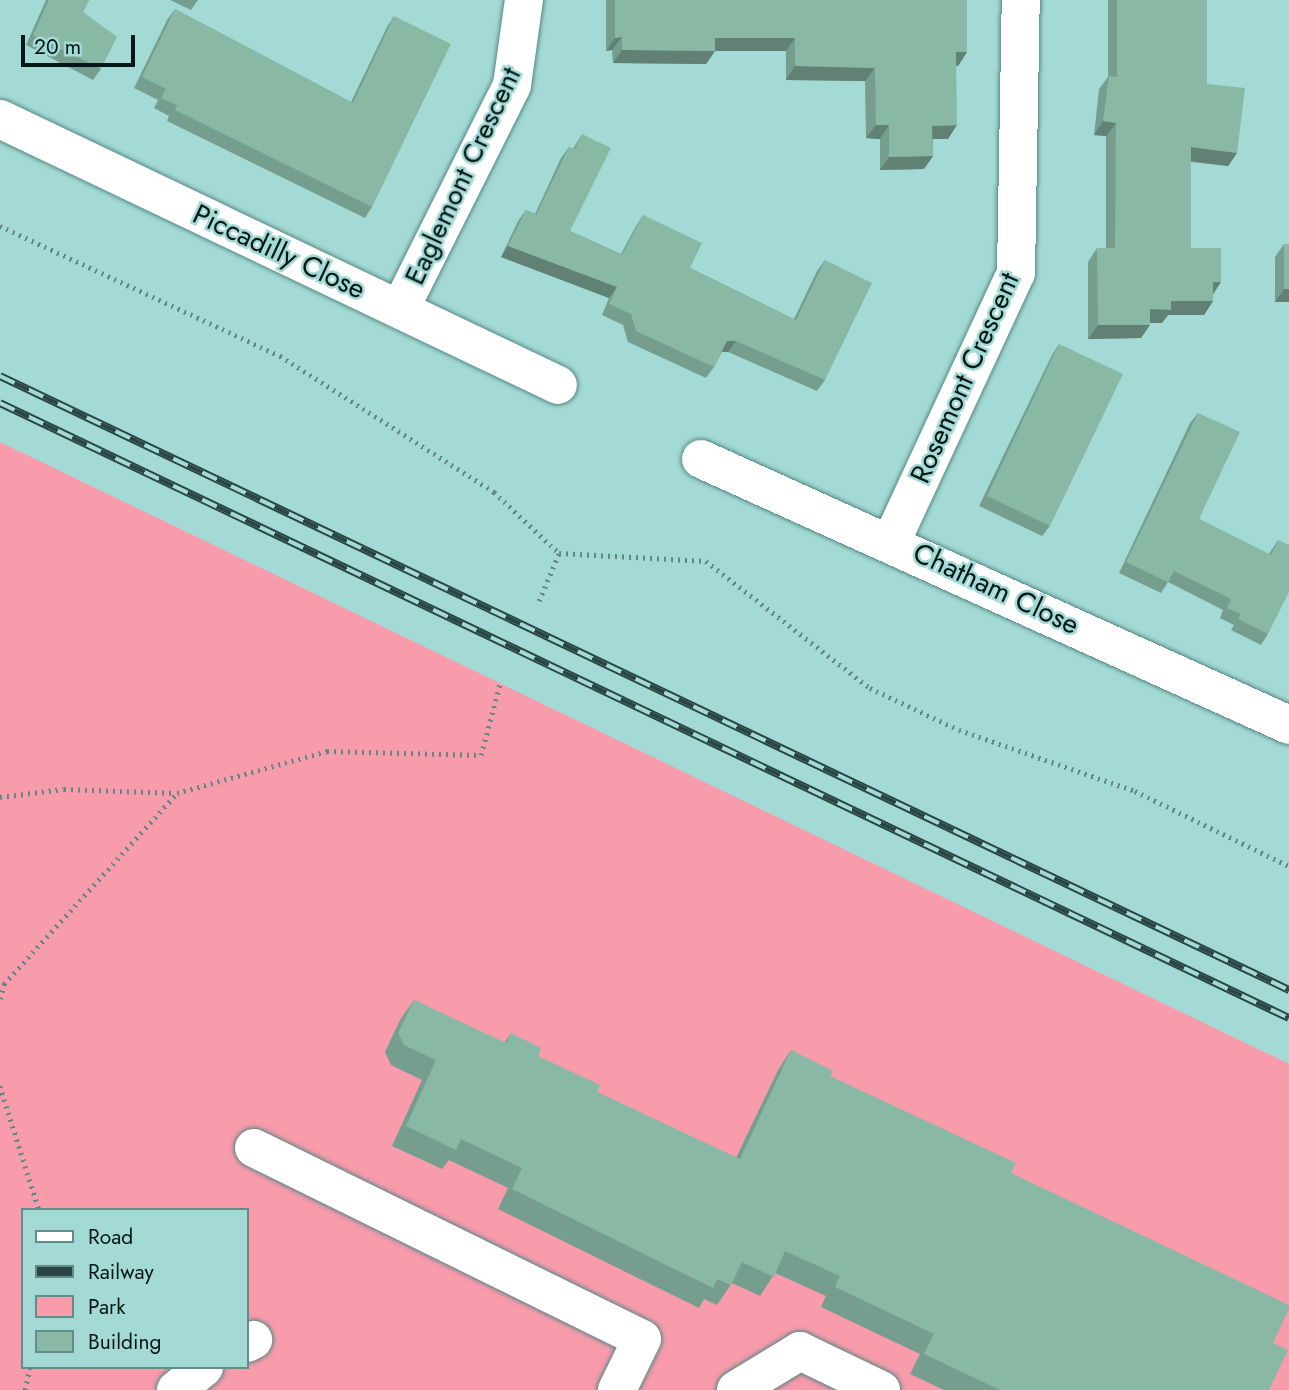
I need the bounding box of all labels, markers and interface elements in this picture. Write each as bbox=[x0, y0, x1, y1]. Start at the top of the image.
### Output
scale bar bbox=[24, 21, 138, 65]
text: 20 m bbox=[34, 32, 81, 62]
street label: Eaglemont Crescent bbox=[398, 62, 528, 290]
street label: Piccadilly Close bbox=[187, 197, 371, 307]
street label: Rosemont Crescent bbox=[904, 268, 1026, 488]
street label: Chatham Close bbox=[908, 536, 1084, 642]
legend bbox=[21, 1208, 248, 1369]
text: Road bbox=[88, 1222, 133, 1252]
text: Railway bbox=[88, 1257, 154, 1287]
text: Park bbox=[88, 1292, 125, 1322]
text: Building bbox=[88, 1327, 161, 1357]

